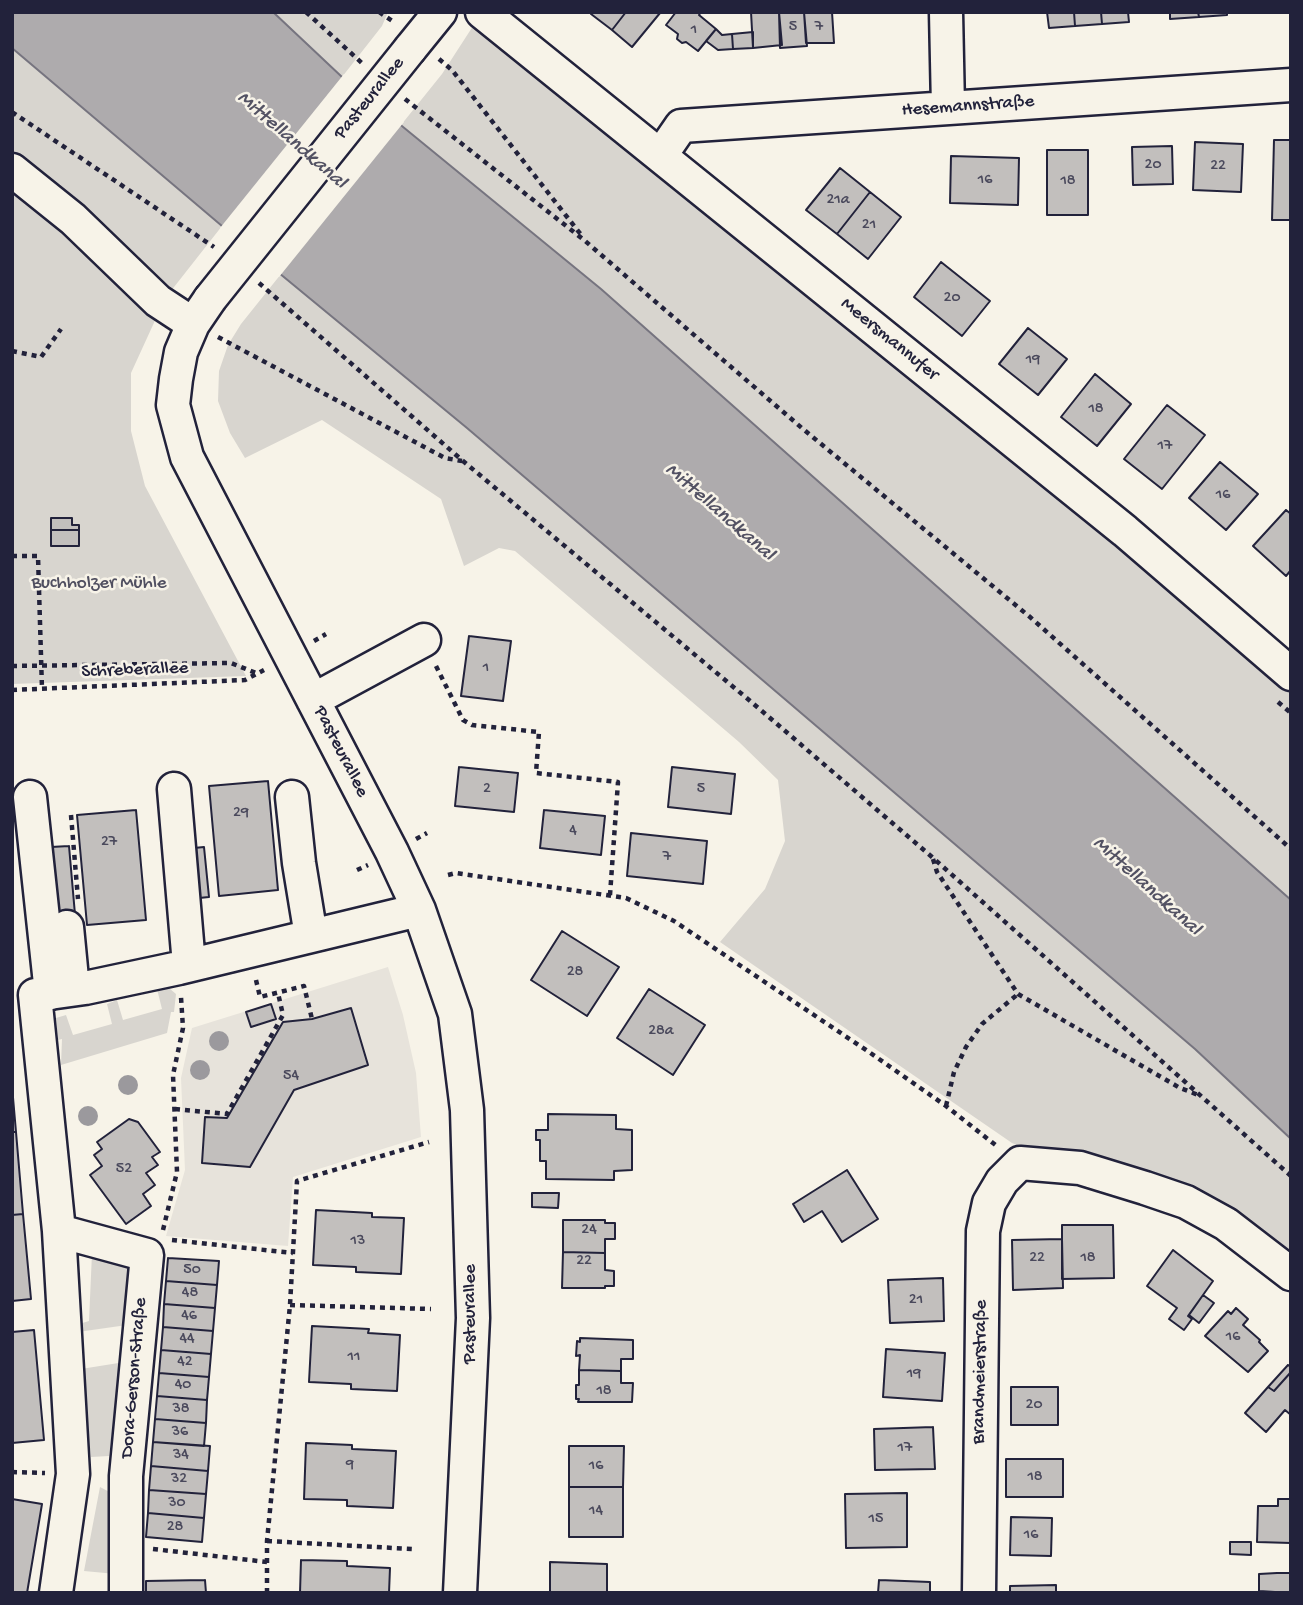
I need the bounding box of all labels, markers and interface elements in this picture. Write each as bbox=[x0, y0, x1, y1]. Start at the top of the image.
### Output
house number: 5 bbox=[789, 18, 797, 38]
house number: 7 bbox=[815, 18, 823, 38]
house number: 1 bbox=[691, 21, 697, 41]
street label: Pasteurallee bbox=[330, 53, 410, 145]
water label: Mittellandkanal bbox=[231, 86, 351, 196]
street label: Hesemannstraße bbox=[901, 91, 1035, 123]
house number: 20 bbox=[1145, 156, 1161, 176]
house number: 22 bbox=[1210, 157, 1226, 177]
house number: 16 bbox=[978, 171, 992, 191]
house number: 18 bbox=[1060, 172, 1076, 192]
house number: 21a bbox=[826, 191, 850, 211]
house number: 21 bbox=[862, 216, 876, 236]
house number: 20 bbox=[944, 289, 960, 309]
street label: Meersmannufer bbox=[835, 293, 943, 387]
house number: 19 bbox=[1026, 351, 1040, 371]
house number: 18 bbox=[1088, 400, 1104, 420]
house number: 17 bbox=[1158, 437, 1172, 457]
water label: Mittellandkanal bbox=[659, 458, 779, 568]
house number: 16 bbox=[1216, 486, 1230, 506]
park label: Buchholzer Mühle bbox=[31, 573, 167, 595]
street label: Schreberallee bbox=[81, 658, 189, 684]
house number: 1 bbox=[483, 659, 489, 679]
street label: Pasteurallee bbox=[307, 702, 373, 802]
house number: 2 bbox=[483, 780, 491, 800]
house number: 5 bbox=[697, 780, 705, 800]
house number: 29 bbox=[233, 804, 249, 824]
house number: 4 bbox=[569, 822, 577, 842]
water label: Mittellandkanal bbox=[1086, 832, 1206, 942]
house number: 27 bbox=[101, 833, 117, 853]
house number: 7 bbox=[663, 848, 671, 868]
house number: 28 bbox=[567, 963, 583, 983]
house number: 28a bbox=[648, 1022, 674, 1042]
house number: 54 bbox=[283, 1067, 299, 1087]
house number: 52 bbox=[116, 1160, 132, 1180]
house number: 24 bbox=[581, 1221, 597, 1241]
house number: 13 bbox=[351, 1232, 365, 1252]
house number: 22 bbox=[1029, 1249, 1045, 1269]
house number: 18 bbox=[1080, 1249, 1096, 1269]
house number: 22 bbox=[576, 1252, 592, 1272]
house number: 50 bbox=[183, 1261, 201, 1281]
street label: Pasteurallee bbox=[460, 1264, 482, 1364]
house number: 48 bbox=[182, 1284, 198, 1304]
house number: 21 bbox=[909, 1291, 923, 1311]
street label: Dora-Gerson-Straße bbox=[117, 1297, 153, 1459]
street label: Brandmeierstraße bbox=[968, 1300, 994, 1444]
house number: 46 bbox=[181, 1307, 197, 1327]
house number: 16 bbox=[1226, 1328, 1240, 1348]
house number: 44 bbox=[179, 1330, 195, 1350]
house number: 11 bbox=[348, 1348, 360, 1368]
house number: 42 bbox=[177, 1353, 193, 1373]
house number: 19 bbox=[907, 1365, 921, 1385]
house number: 40 bbox=[175, 1376, 191, 1396]
house number: 18 bbox=[596, 1382, 612, 1402]
house number: 20 bbox=[1026, 1396, 1042, 1416]
house number: 38 bbox=[172, 1400, 190, 1420]
house number: 36 bbox=[172, 1423, 188, 1443]
house number: 17 bbox=[898, 1439, 912, 1459]
house number: 34 bbox=[173, 1446, 189, 1466]
house number: 9 bbox=[346, 1456, 354, 1476]
house number: 16 bbox=[589, 1457, 603, 1477]
house number: 18 bbox=[1027, 1468, 1043, 1488]
house number: 32 bbox=[171, 1470, 187, 1490]
house number: 30 bbox=[168, 1494, 186, 1514]
house number: 14 bbox=[589, 1502, 603, 1522]
house number: 15 bbox=[869, 1510, 883, 1530]
house number: 28 bbox=[167, 1518, 183, 1538]
house number: 16 bbox=[1024, 1526, 1038, 1546]

